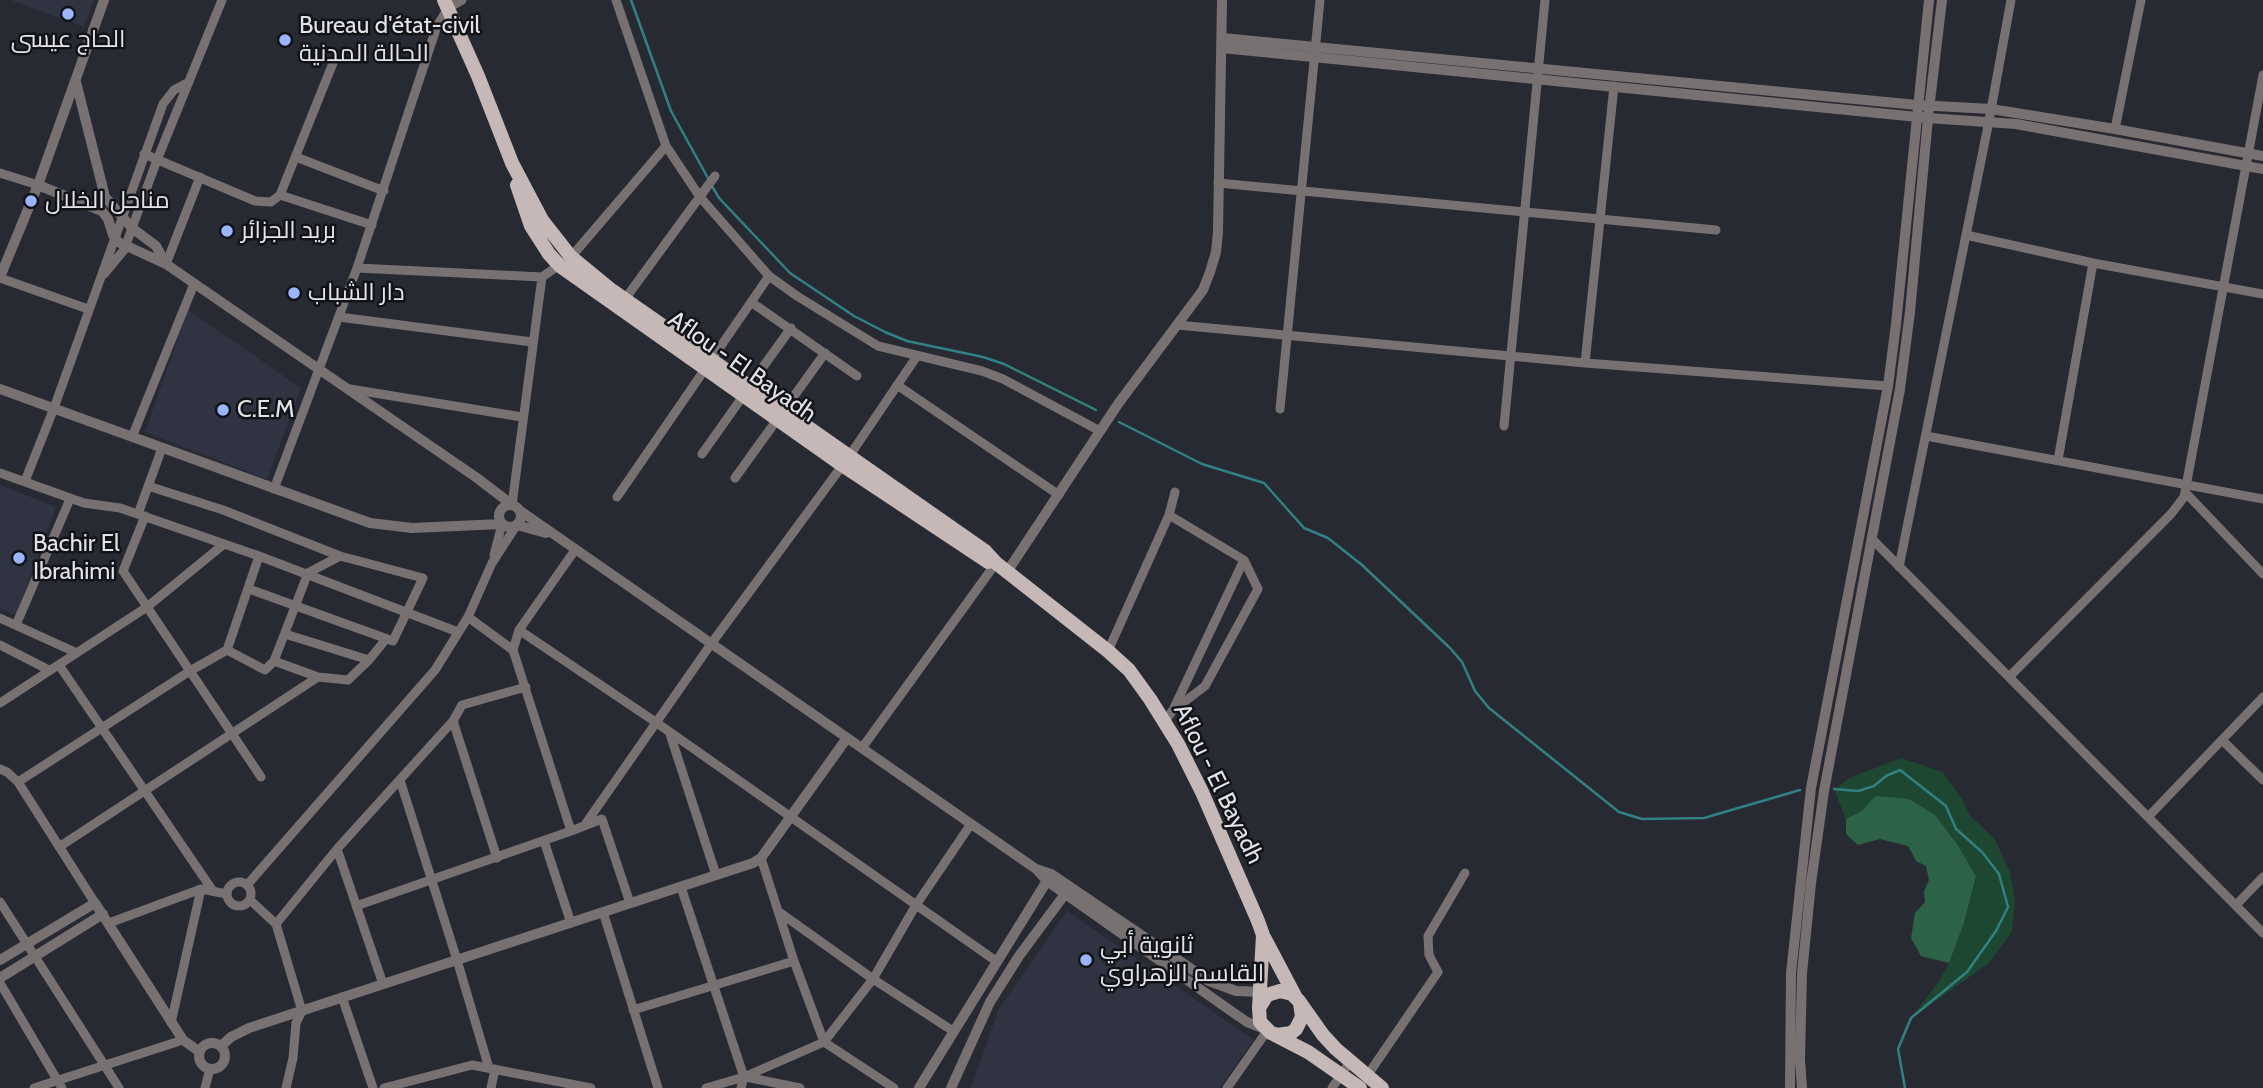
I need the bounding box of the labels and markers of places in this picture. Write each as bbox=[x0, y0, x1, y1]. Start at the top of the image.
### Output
marker: الحاج عيسى bbox=[60, 6, 76, 22]
place label: Bureau d'état-civil الحالة المدنية bbox=[299, 12, 480, 68]
place label: الحاج عيسى bbox=[11, 26, 125, 54]
marker: Bureau d'état-civil الحالة المدنية bbox=[277, 32, 293, 48]
place label: مناحل الخلال bbox=[45, 187, 170, 215]
marker: مناحل الخلال bbox=[23, 193, 39, 209]
place label: بريد الجزائر bbox=[241, 217, 336, 245]
marker: بريد الجزائر bbox=[219, 223, 235, 239]
place label: دار الشباب bbox=[308, 279, 405, 307]
marker: دار الشباب bbox=[286, 285, 302, 301]
place label: C.E.M bbox=[237, 396, 295, 424]
marker: C.E.M bbox=[215, 402, 231, 418]
place label: Bachir El Ibrahimi bbox=[33, 530, 120, 586]
marker: Bachir El Ibrahimi bbox=[11, 550, 27, 566]
place label: ثانوية أبي القاسم الزهراوي bbox=[1100, 932, 1264, 988]
marker: ثانوية أبي القاسم الزهراوي bbox=[1078, 952, 1094, 968]

